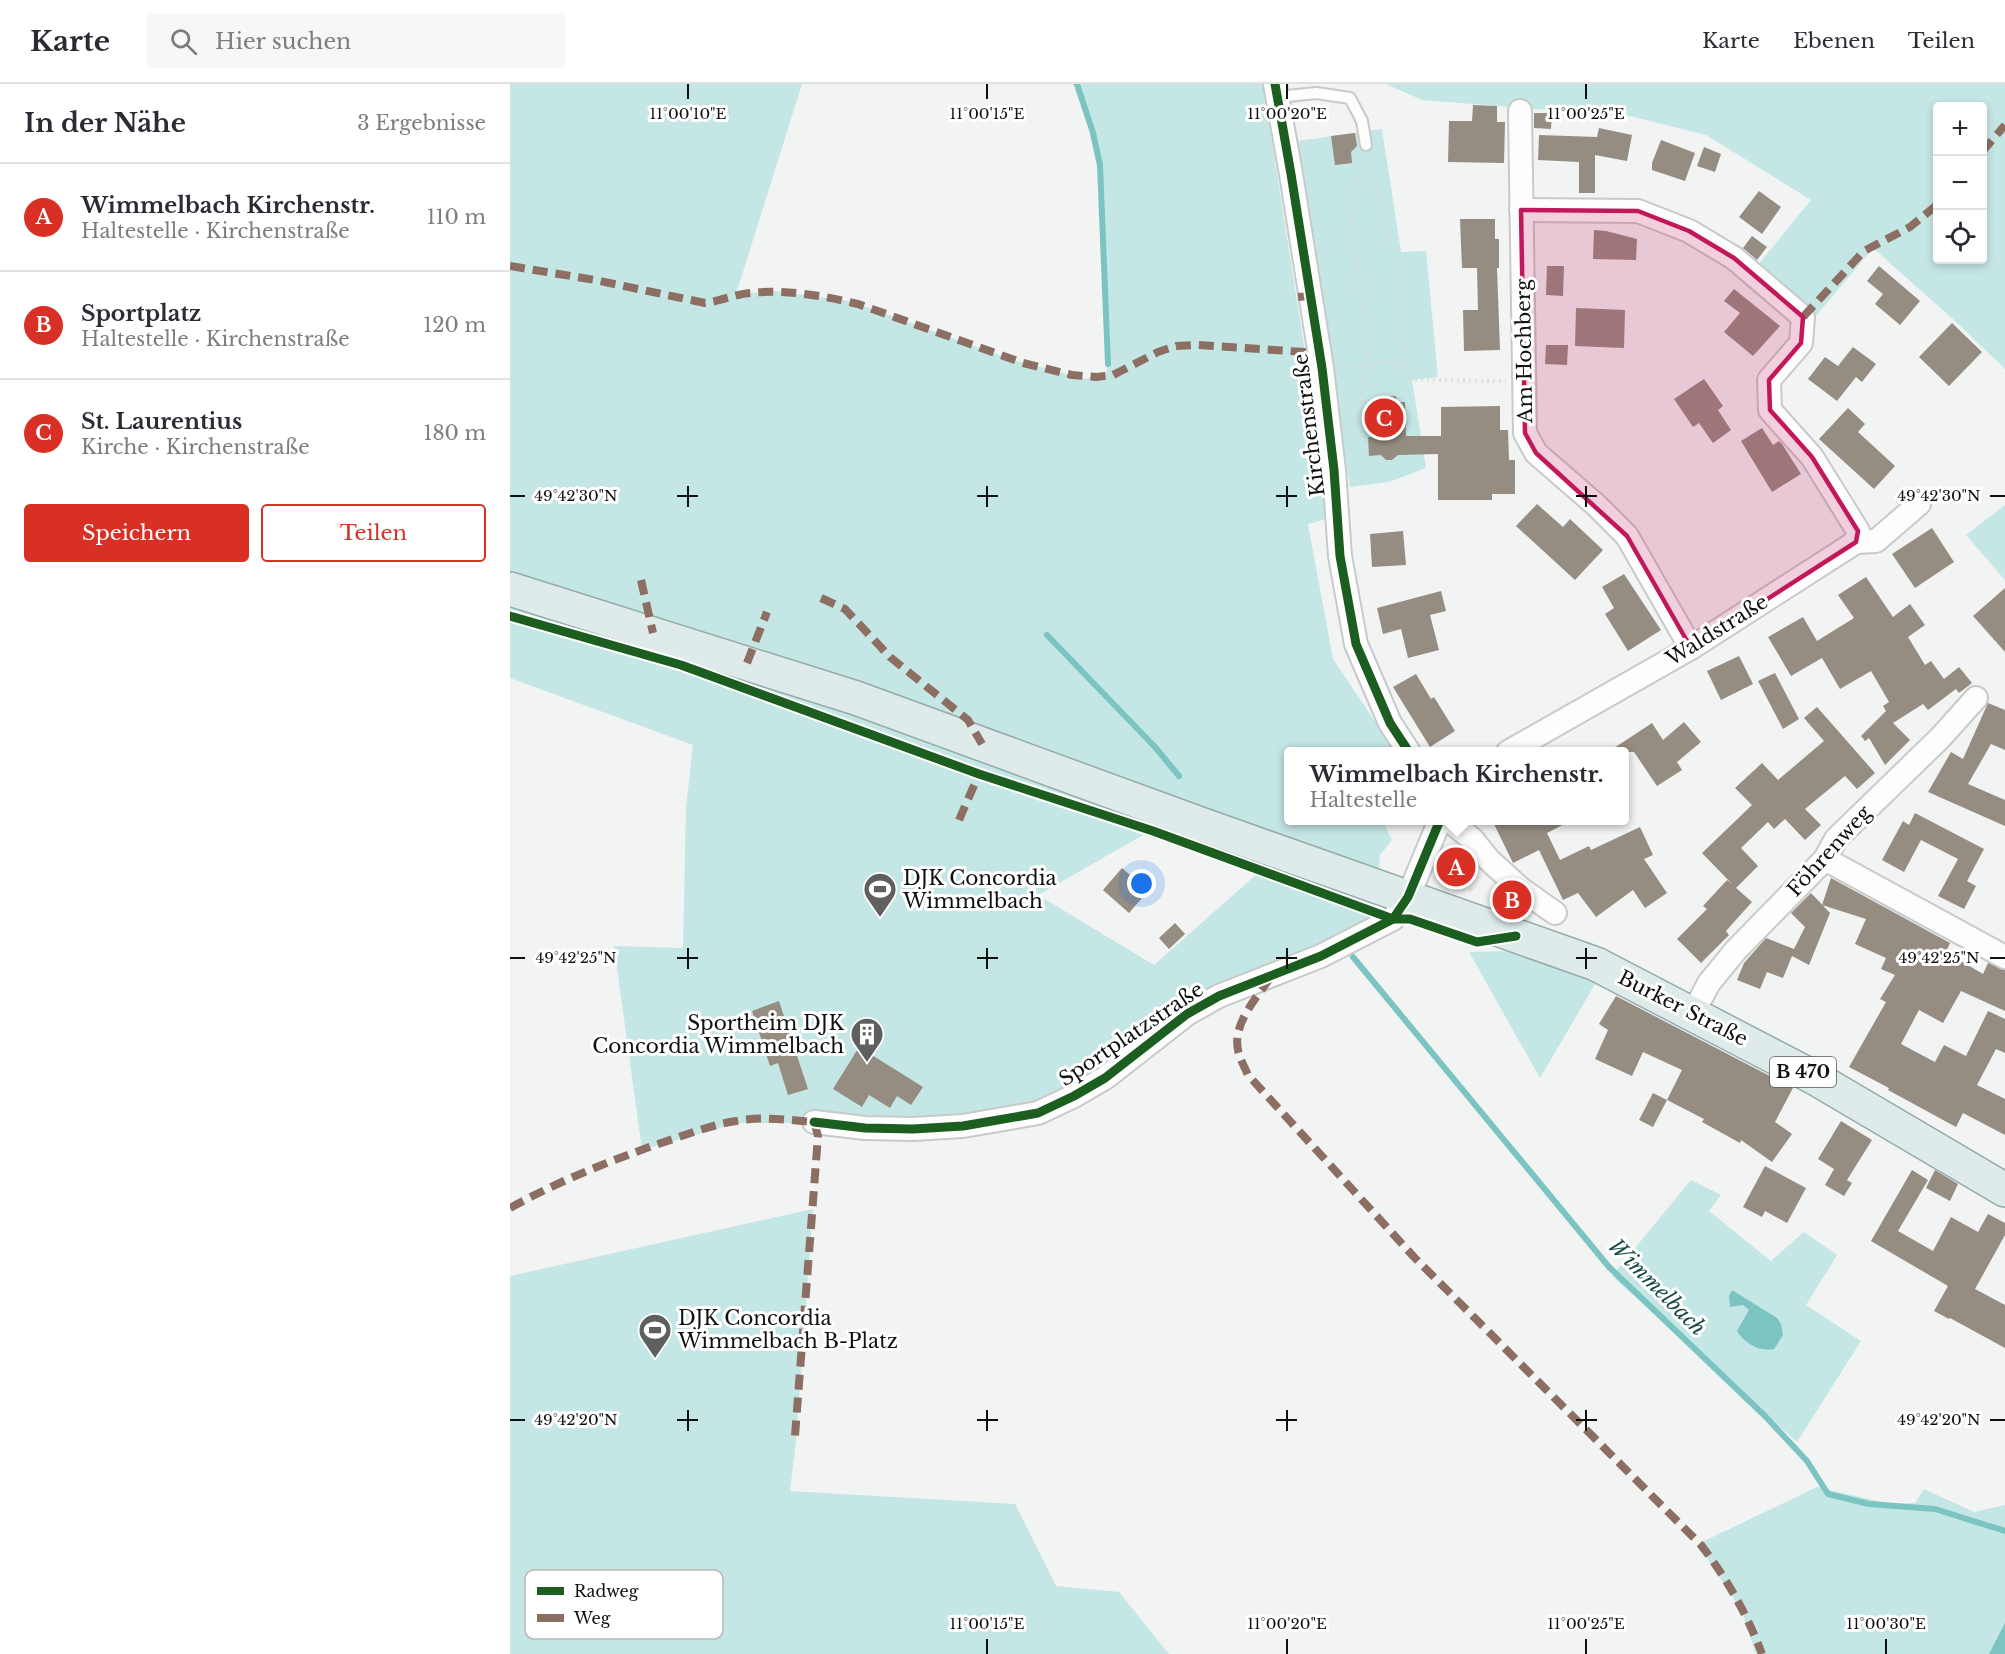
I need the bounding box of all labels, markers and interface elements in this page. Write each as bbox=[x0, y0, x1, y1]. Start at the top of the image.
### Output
search box bbox=[146, 14, 566, 68]
text: Karte bbox=[30, 24, 110, 59]
icon: search bbox=[167, 25, 200, 58]
text: Hier suchen bbox=[215, 28, 351, 55]
text: Karte bbox=[1702, 28, 1760, 54]
text: Ebenen bbox=[1793, 28, 1875, 54]
text: Teilen bbox=[1908, 28, 1975, 54]
map controls bbox=[1933, 102, 1987, 264]
button: + bbox=[1933, 102, 1987, 156]
text: 11°00'10"E bbox=[649, 104, 727, 123]
text: 11°00'15"E bbox=[950, 104, 1025, 123]
text: 11°00'20"E bbox=[1247, 104, 1327, 123]
text: 11°00'25"E bbox=[1547, 104, 1625, 123]
text: In der Nähe bbox=[24, 107, 186, 139]
text: 3 Ergebnisse bbox=[357, 111, 486, 135]
button: − bbox=[1933, 156, 1987, 210]
text: Wimmelbach Kirchenstr. bbox=[81, 192, 375, 219]
text: A bbox=[35, 205, 52, 229]
text: 110 m bbox=[427, 205, 486, 229]
button: locate bbox=[1933, 210, 1987, 264]
text: Haltestelle · Kirchenstraße bbox=[81, 219, 350, 243]
street label: Am Hochberg bbox=[1511, 278, 1537, 424]
text: Sportplatz bbox=[81, 300, 201, 327]
text: B bbox=[36, 313, 51, 337]
text: 120 m bbox=[423, 313, 486, 337]
text: Haltestelle · Kirchenstraße bbox=[81, 327, 350, 351]
street label: Kirchenstraße bbox=[1288, 352, 1330, 498]
pin: C bbox=[1364, 396, 1404, 440]
text: St. Laurentius bbox=[81, 408, 242, 435]
text: C bbox=[35, 421, 52, 445]
text: 180 m bbox=[423, 421, 486, 445]
text: Kirche · Kirchenstraße bbox=[81, 435, 310, 459]
text: 49°42'30"N bbox=[534, 486, 618, 505]
text: 49°42'30"N bbox=[1897, 486, 1981, 505]
button: Speichern bbox=[24, 504, 249, 562]
button: Teilen bbox=[261, 504, 486, 562]
street label: Waldstraße bbox=[1661, 589, 1772, 671]
popup bbox=[1284, 747, 1629, 825]
text: Wimmelbach Kirchenstr. bbox=[1310, 761, 1604, 788]
text: Haltestelle bbox=[1310, 788, 1417, 812]
street label: Föhrenweg bbox=[1782, 800, 1877, 901]
pin: A bbox=[1436, 844, 1476, 890]
place label: DJK Concordia Wimmelbach bbox=[902, 866, 1058, 913]
your location bbox=[1127, 869, 1156, 898]
sports icon: DJK Concordia Wimmelbach bbox=[862, 871, 898, 918]
pin: B bbox=[1492, 878, 1532, 922]
text: 49°42'25"N bbox=[535, 948, 617, 967]
text: 49°42'25"N bbox=[1898, 948, 1980, 967]
street label: Burker Straße bbox=[1614, 965, 1752, 1051]
street label: Sportplatzstraße bbox=[1054, 977, 1208, 1091]
place label: Sportheim DJK Concordia Wimmelbach bbox=[592, 1011, 844, 1058]
building icon: Sportheim DJK Concordia Wimmelbach bbox=[849, 1016, 885, 1063]
road number: B 470 bbox=[1770, 1057, 1836, 1087]
water label: Wimmelbach bbox=[1603, 1233, 1711, 1341]
place label: DJK Concordia Wimmelbach B-Platz bbox=[677, 1306, 898, 1353]
sports icon: DJK Concordia Wimmelbach B-Platz bbox=[637, 1312, 673, 1359]
text: 49°42'20"N bbox=[534, 1410, 618, 1429]
text: 49°42'20"N bbox=[1897, 1410, 1981, 1429]
legend bbox=[525, 1570, 723, 1639]
text: Radweg bbox=[574, 1581, 639, 1601]
text: Weg bbox=[573, 1608, 611, 1628]
text: 11°00'15"E bbox=[950, 1614, 1025, 1633]
text: 11°00'20"E bbox=[1247, 1614, 1327, 1633]
text: 11°00'25"E bbox=[1547, 1614, 1625, 1633]
text: 11°00'30"E bbox=[1846, 1614, 1926, 1633]

